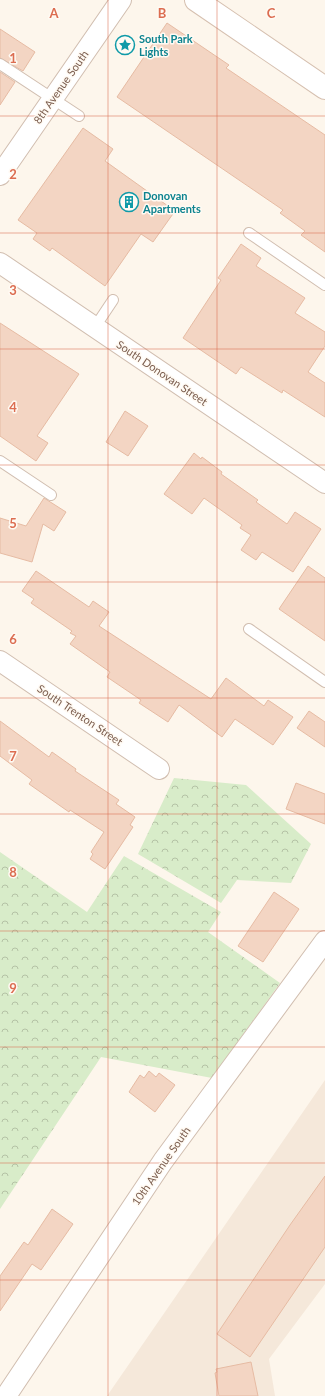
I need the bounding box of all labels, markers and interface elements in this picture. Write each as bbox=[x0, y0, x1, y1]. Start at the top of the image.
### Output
text: A bbox=[48, 5, 59, 21]
text: B bbox=[158, 5, 167, 21]
text: C bbox=[267, 5, 276, 21]
place label: South Park Lights bbox=[139, 32, 193, 58]
place icon: South Park Lights bbox=[114, 34, 136, 56]
street label: 8th Avenue South bbox=[30, 48, 91, 126]
text: 1 bbox=[9, 50, 17, 66]
text: 2 bbox=[9, 166, 17, 182]
place label: Donovan Apartments bbox=[142, 189, 201, 215]
building icon: Donovan Apartments bbox=[118, 191, 140, 213]
text: 3 bbox=[9, 282, 17, 298]
street label: South Donovan Street bbox=[114, 337, 210, 408]
text: 4 bbox=[9, 399, 17, 415]
text: 5 bbox=[9, 515, 17, 531]
text: 6 bbox=[9, 631, 17, 647]
street label: South Trenton Street bbox=[35, 681, 125, 748]
text: 7 bbox=[9, 748, 17, 764]
text: 8 bbox=[9, 864, 17, 880]
text: 9 bbox=[9, 980, 17, 996]
street label: 10th Avenue South bbox=[129, 1124, 193, 1208]

